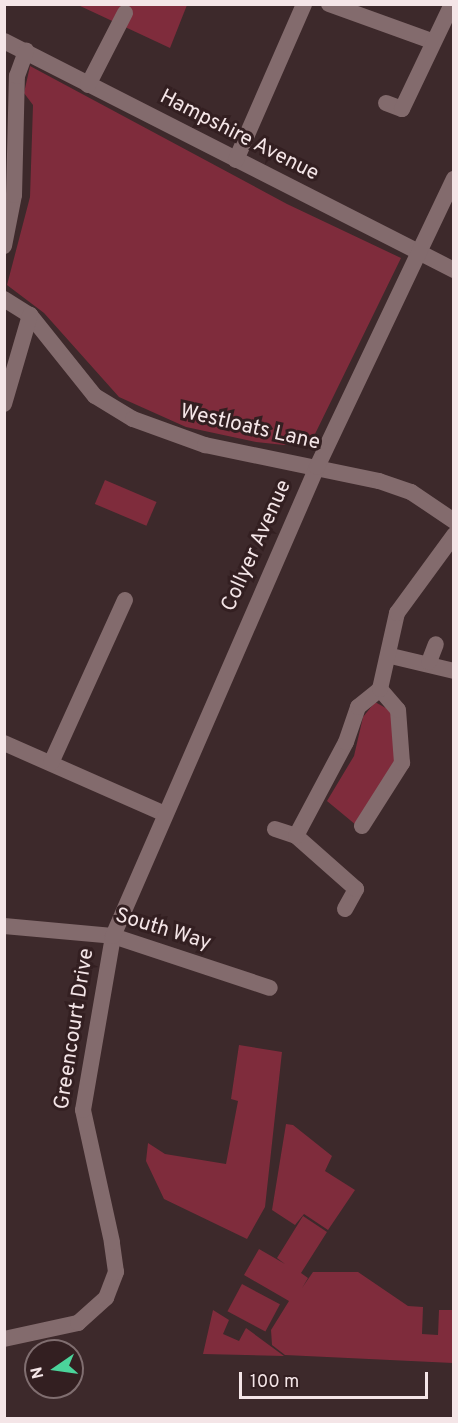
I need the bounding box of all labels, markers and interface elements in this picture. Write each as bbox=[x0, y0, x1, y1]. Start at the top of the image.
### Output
street label: Hampshire Avenue bbox=[155, 85, 323, 187]
street label: Westloats Lane bbox=[178, 400, 322, 456]
street label: Collyer Avenue bbox=[217, 476, 297, 616]
street label: South Way bbox=[112, 903, 214, 957]
street label: Greencourt Drive bbox=[50, 947, 100, 1111]
north arrow bbox=[24, 1339, 84, 1399]
scale bar bbox=[242, 1360, 431, 1398]
text: N bbox=[27, 1365, 49, 1380]
text: 100 m bbox=[250, 1371, 299, 1394]

